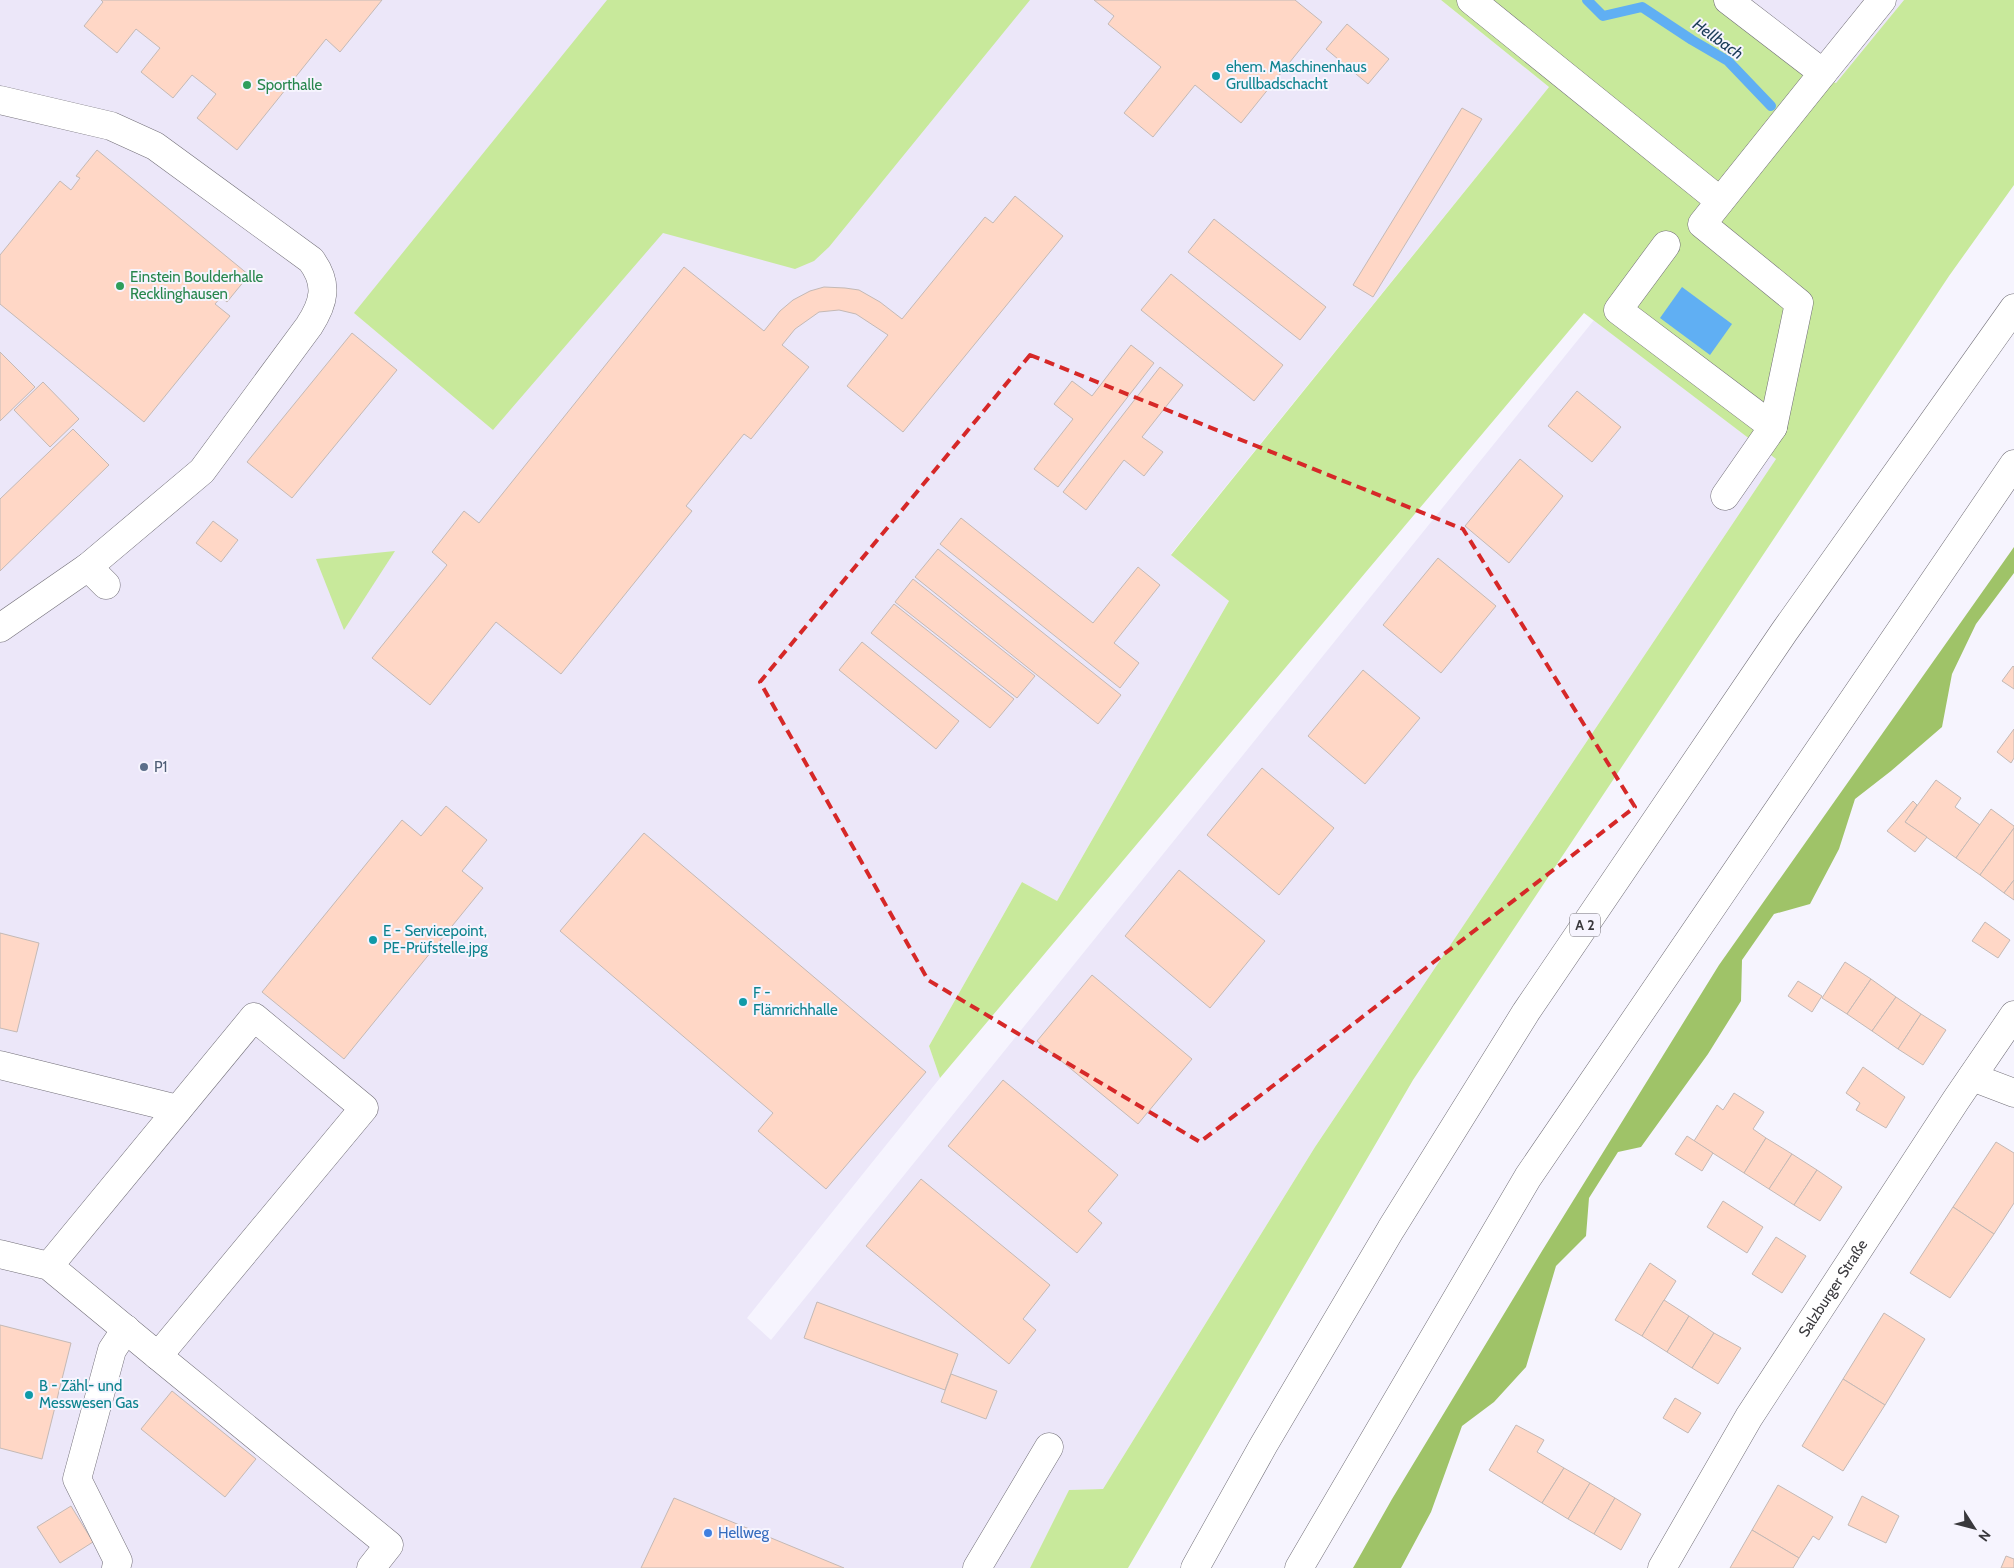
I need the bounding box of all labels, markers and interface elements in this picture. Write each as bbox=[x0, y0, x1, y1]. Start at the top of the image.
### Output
water label: Hellbach bbox=[1689, 15, 1747, 63]
place label: ehem. Maschinenhaus Grullbadschacht bbox=[1226, 58, 1367, 93]
marker: ehem. Maschinenhaus Grullbadschacht bbox=[1210, 70, 1222, 82]
place label: Sporthalle bbox=[257, 76, 322, 94]
marker: Sporthalle bbox=[241, 79, 253, 91]
place label: Einstein Boulderhalle Recklinghausen bbox=[130, 268, 264, 303]
marker: Einstein Boulderhalle Recklinghausen bbox=[114, 280, 126, 292]
place label: P1 bbox=[154, 758, 167, 776]
marker: P1 bbox=[138, 761, 150, 773]
road number: A 2 bbox=[1570, 914, 1600, 936]
place label: E - Servicepoint, PE-Prüfstelle.jpg bbox=[383, 922, 488, 957]
marker: E - Servicepoint, PE-Prüfstelle.jpg bbox=[367, 934, 379, 946]
place label: F - Flämrichhalle bbox=[753, 984, 838, 1019]
marker: F - Flämrichhalle bbox=[737, 996, 749, 1008]
street label: Salzburger Straße bbox=[1795, 1236, 1872, 1340]
place label: B - Zähl- und Messwesen Gas bbox=[39, 1377, 139, 1412]
marker: B - Zähl- und Messwesen Gas bbox=[23, 1389, 35, 1401]
north arrow bbox=[1949, 1503, 1999, 1553]
place label: Hellweg bbox=[718, 1524, 770, 1542]
text: N bbox=[1974, 1526, 1995, 1545]
marker: Hellweg bbox=[702, 1527, 714, 1539]

